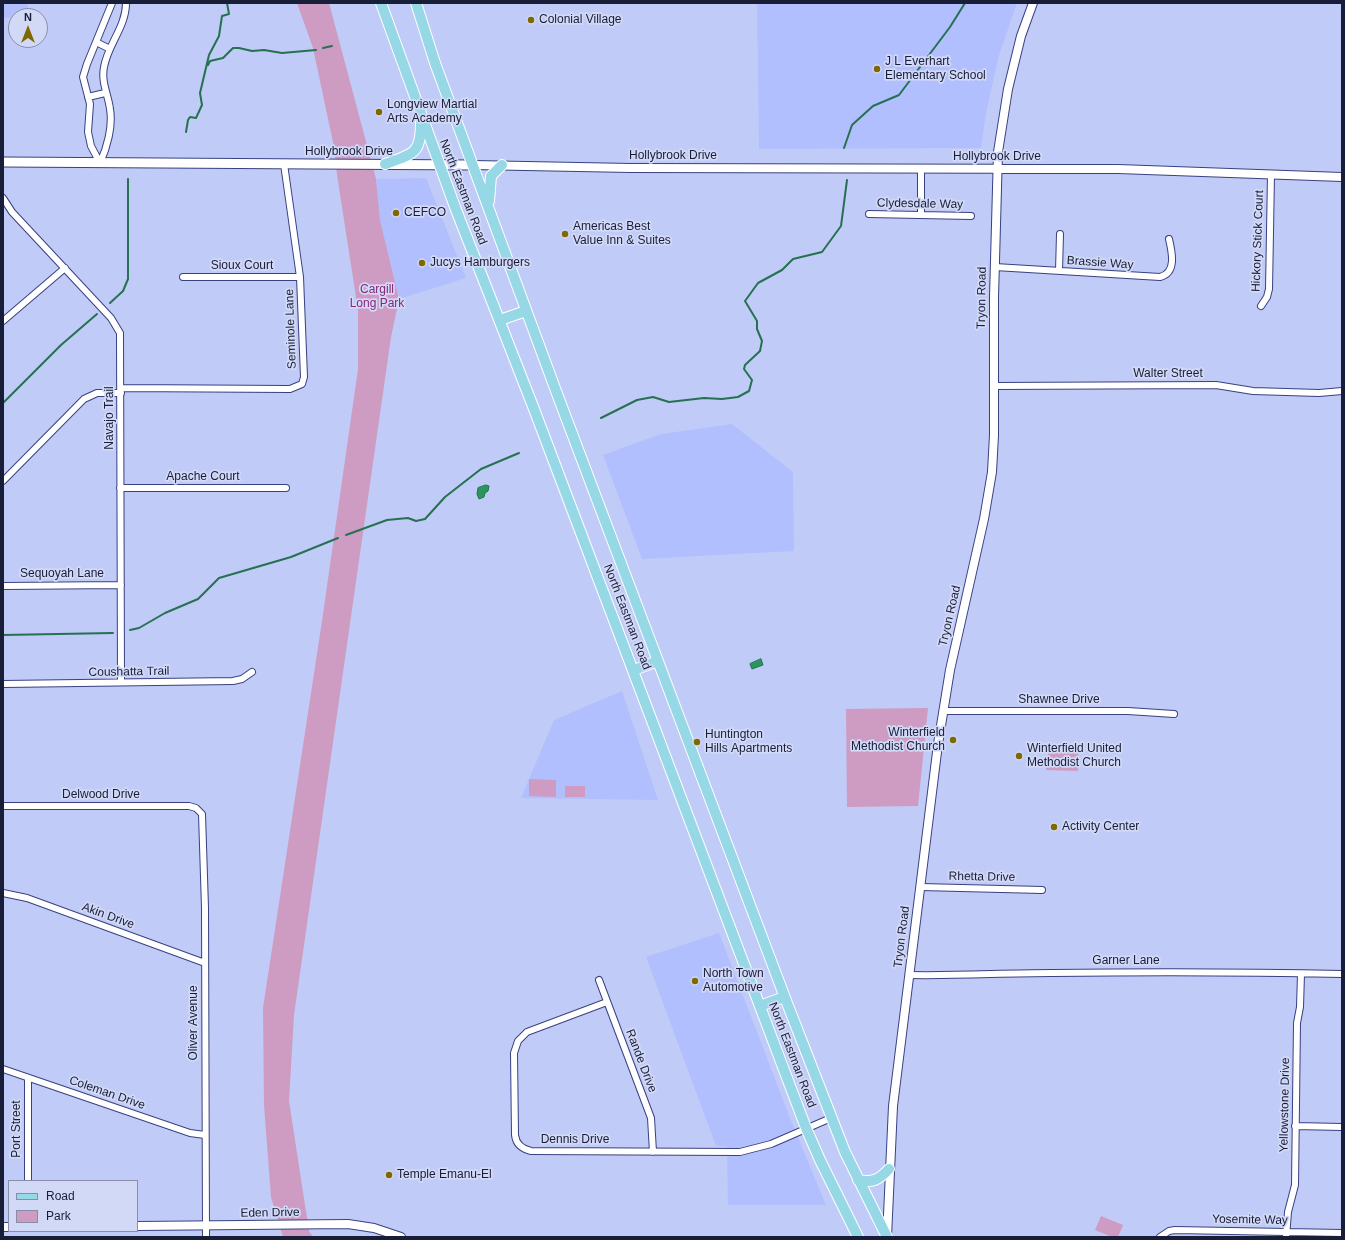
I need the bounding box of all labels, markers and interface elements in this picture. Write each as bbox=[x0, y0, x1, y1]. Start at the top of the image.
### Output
north arrow bbox=[8, 8, 48, 48]
text: N bbox=[24, 11, 32, 23]
place label: Colonial Village bbox=[539, 13, 622, 27]
marker: Colonial Village bbox=[526, 15, 536, 25]
place label: J L Everhart Elementary School bbox=[885, 55, 986, 83]
marker: J L Everhart Elementary School bbox=[872, 64, 882, 74]
place label: Longview Martial Arts Academy bbox=[387, 98, 477, 126]
marker: Longview Martial Arts Academy bbox=[374, 107, 384, 117]
street label: North Eastman Road bbox=[436, 137, 490, 247]
street label: Hollybrook Drive bbox=[305, 145, 393, 159]
street label: Hollybrook Drive bbox=[629, 149, 717, 163]
street label: Hollybrook Drive bbox=[953, 150, 1041, 164]
street label: Hickory Stick Court bbox=[1249, 190, 1267, 292]
street label: Clydesdale Way bbox=[877, 196, 963, 212]
place label: CEFCO bbox=[404, 206, 446, 220]
marker: CEFCO bbox=[391, 208, 401, 218]
place label: Americas Best Value Inn & Suites bbox=[573, 220, 671, 248]
marker: Americas Best Value Inn & Suites bbox=[560, 229, 570, 239]
street label: Brassie Way bbox=[1066, 253, 1134, 273]
place label: Jucys Hamburgers bbox=[430, 256, 530, 270]
marker: Jucys Hamburgers bbox=[417, 258, 427, 268]
street label: Sioux Court bbox=[211, 259, 273, 273]
street label: Tryon Road bbox=[974, 267, 990, 329]
park label: Cargill Long Park bbox=[350, 283, 404, 311]
street label: Seminole Lane bbox=[282, 289, 300, 369]
street label: Walter Street bbox=[1133, 367, 1203, 381]
street label: Navajo Trail bbox=[103, 386, 117, 450]
street label: Apache Court bbox=[166, 470, 240, 484]
street label: North Eastman Road bbox=[600, 562, 654, 672]
street label: Sequoyah Lane bbox=[20, 567, 104, 581]
street label: Tryon Road bbox=[936, 584, 964, 648]
street label: Coushatta Trail bbox=[88, 664, 170, 680]
street label: Shawnee Drive bbox=[1018, 693, 1100, 707]
place label: Winterfield Methodist Church bbox=[851, 726, 945, 754]
place label: Huntington Hills Apartments bbox=[705, 728, 792, 756]
marker: Winterfield Methodist Church bbox=[948, 735, 958, 745]
marker: Huntington Hills Apartments bbox=[692, 737, 702, 747]
place label: Winterfield United Methodist Church bbox=[1027, 742, 1122, 770]
marker: Winterfield United Methodist Church bbox=[1014, 751, 1024, 761]
street label: Delwood Drive bbox=[62, 788, 140, 802]
place label: Activity Center bbox=[1062, 820, 1139, 834]
marker: Activity Center bbox=[1049, 822, 1059, 832]
street label: Rhetta Drive bbox=[949, 869, 1015, 885]
street label: Akin Drive bbox=[80, 900, 136, 932]
street label: Tryon Road bbox=[891, 905, 913, 969]
street label: Garner Lane bbox=[1092, 954, 1160, 968]
place label: North Town Automotive bbox=[703, 967, 764, 995]
marker: North Town Automotive bbox=[690, 976, 700, 986]
street label: Oliver Avenue bbox=[187, 985, 201, 1061]
street label: North Eastman Road bbox=[765, 1000, 819, 1110]
street label: Rande Drive bbox=[622, 1027, 660, 1095]
street label: Yellowstone Drive bbox=[1277, 1057, 1293, 1153]
street label: Coleman Drive bbox=[67, 1073, 147, 1113]
street label: Port Street bbox=[10, 1100, 24, 1158]
street label: Dennis Drive bbox=[541, 1133, 609, 1147]
place label: Temple Emanu-El bbox=[397, 1168, 492, 1182]
marker: Temple Emanu-El bbox=[384, 1170, 394, 1180]
legend bbox=[8, 1180, 138, 1232]
text: Road bbox=[46, 1189, 75, 1203]
street label: Eden Drive bbox=[240, 1205, 300, 1221]
text: Park bbox=[46, 1209, 71, 1223]
street label: Yosemite Way bbox=[1212, 1212, 1288, 1228]

